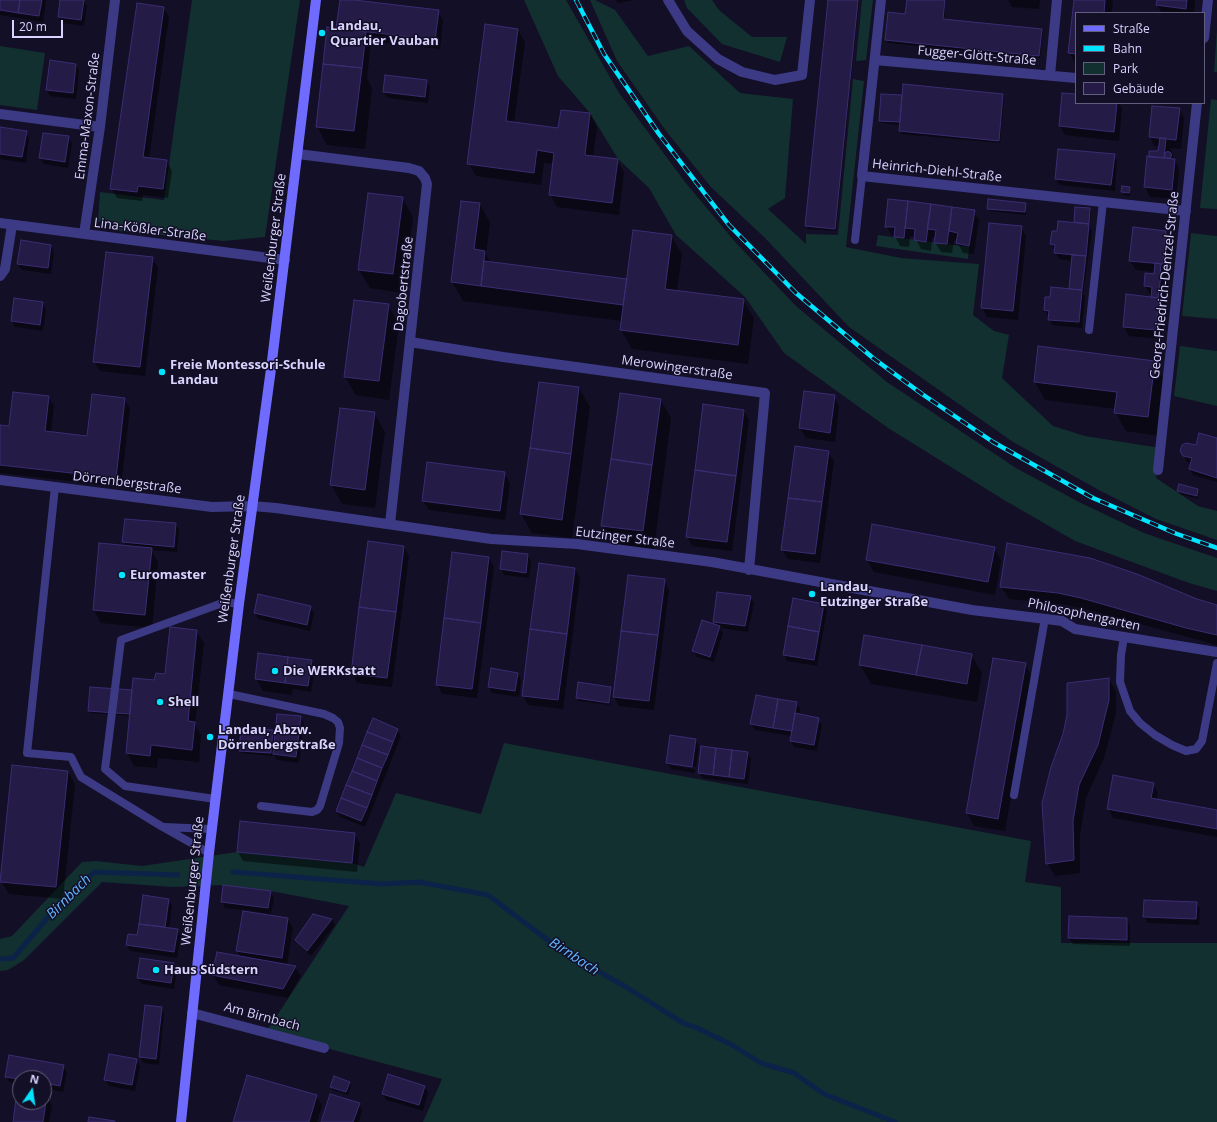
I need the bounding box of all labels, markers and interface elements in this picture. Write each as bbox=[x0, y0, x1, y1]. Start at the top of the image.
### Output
scale bar bbox=[14, 12, 65, 38]
legend bbox=[1075, 12, 1205, 104]
text: 20 m bbox=[19, 18, 47, 35]
place label: Landau, Quartier Vauban bbox=[330, 18, 439, 49]
text: Straße bbox=[1113, 20, 1150, 37]
marker: Landau, Quartier Vauban bbox=[317, 28, 327, 38]
text: Bahn bbox=[1113, 40, 1142, 57]
street label: Fugger-Glött-Straße bbox=[917, 43, 1037, 69]
street label: Emma-Maxon-Straße bbox=[72, 51, 104, 181]
text: Park bbox=[1113, 60, 1138, 77]
text: Gebäude bbox=[1113, 80, 1164, 97]
street label: Heinrich-Diehl-Straße bbox=[871, 156, 1003, 186]
street label: Weißenburger Straße bbox=[258, 173, 290, 303]
street label: Georg-Friedrich-Dentzel-Straße bbox=[1147, 190, 1183, 380]
street label: Lina-Kößler-Straße bbox=[93, 215, 207, 245]
street label: Dagobertstraße bbox=[391, 236, 417, 332]
street label: Merowingerstraße bbox=[621, 352, 733, 384]
place label: Freie Montessori-Schule Landau bbox=[170, 357, 326, 388]
marker: Freie Montessori-Schule Landau bbox=[157, 367, 167, 377]
street label: Dörrenbergstraße bbox=[72, 469, 182, 497]
street label: Weißenburger Straße bbox=[215, 494, 249, 624]
street label: Eutzinger Straße bbox=[574, 524, 676, 552]
place label: Euromaster bbox=[130, 567, 206, 583]
marker: Euromaster bbox=[117, 570, 127, 580]
place label: Landau, Eutzinger Straße bbox=[820, 579, 928, 610]
marker: Landau, Eutzinger Straße bbox=[807, 589, 817, 599]
street label: Philosophengarten bbox=[1026, 595, 1142, 635]
place label: Die WERKstatt bbox=[283, 663, 376, 679]
marker: Die WERKstatt bbox=[270, 666, 280, 676]
place label: Shell bbox=[168, 694, 199, 710]
marker: Shell bbox=[155, 697, 165, 707]
place label: Landau, Abzw. Dörrenbergstraße bbox=[218, 722, 336, 753]
marker: Landau, Abzw. Dörrenbergstraße bbox=[205, 732, 215, 742]
street label: Weißenburger Straße bbox=[178, 816, 208, 946]
water label: Birnbach bbox=[43, 871, 95, 923]
water label: Birnbach bbox=[546, 935, 602, 979]
place label: Haus Südstern bbox=[164, 962, 258, 978]
marker: Haus Südstern bbox=[151, 965, 161, 975]
street label: Am Birnbach bbox=[222, 999, 302, 1035]
north arrow bbox=[12, 1070, 52, 1110]
text: N bbox=[29, 1070, 41, 1087]

